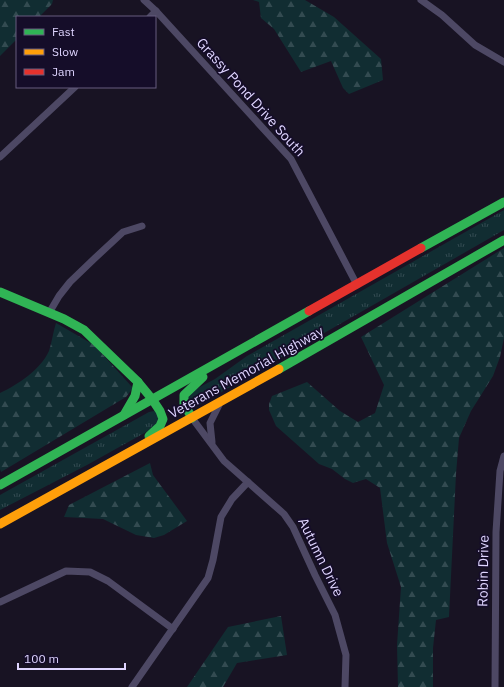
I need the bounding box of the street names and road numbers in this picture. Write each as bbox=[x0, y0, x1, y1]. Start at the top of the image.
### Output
street label: Grassy Pond Drive South bbox=[193, 34, 309, 160]
street label: Veterans Memorial Highway bbox=[165, 322, 327, 422]
street label: Autumn Drive bbox=[294, 515, 348, 600]
street label: Robin Drive bbox=[473, 535, 493, 607]

